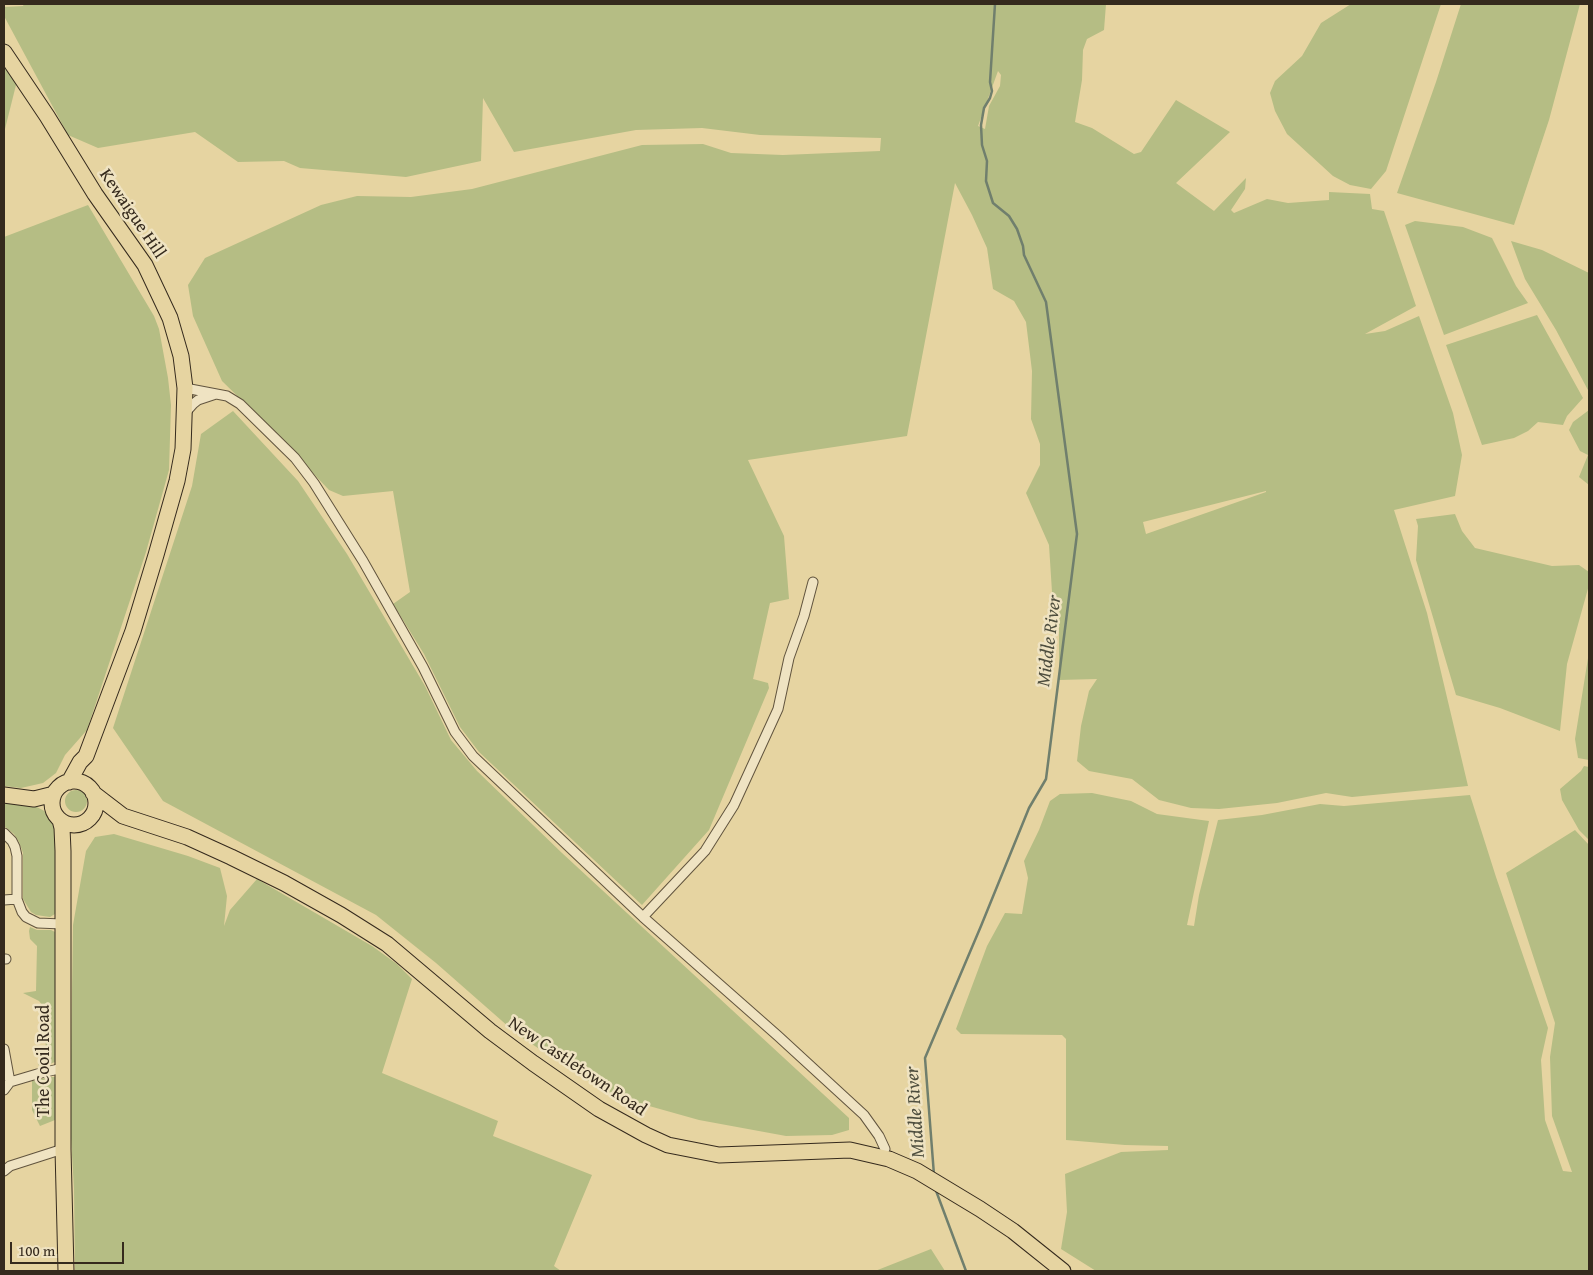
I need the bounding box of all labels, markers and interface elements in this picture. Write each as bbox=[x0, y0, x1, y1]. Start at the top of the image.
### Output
street label: Kewaigue Hill bbox=[94, 165, 170, 263]
water label: Middle River bbox=[1033, 594, 1067, 688]
street label: The Cooil Road bbox=[33, 1005, 55, 1117]
street label: New Castletown Road bbox=[504, 1013, 650, 1121]
water label: Middle River bbox=[901, 1065, 931, 1159]
scale bar bbox=[12, 1232, 126, 1264]
text: 100 m bbox=[18, 1240, 55, 1261]

